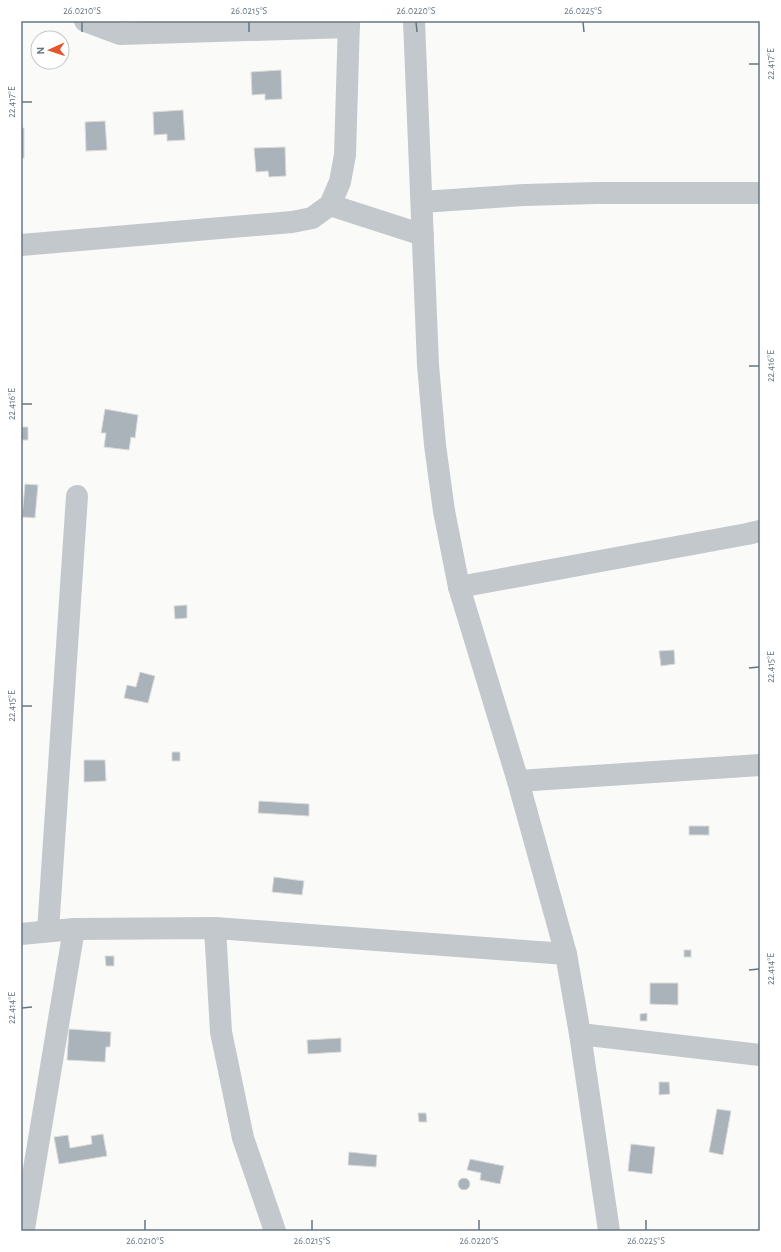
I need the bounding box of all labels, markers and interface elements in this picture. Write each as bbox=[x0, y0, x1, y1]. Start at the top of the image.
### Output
text: 26.0210°S bbox=[63, 6, 101, 16]
text: 26.0215°S bbox=[231, 6, 268, 16]
text: 26.0220°S bbox=[397, 6, 436, 16]
text: 26.0225°S bbox=[564, 6, 602, 16]
north arrow bbox=[30, 30, 70, 70]
text: N bbox=[35, 46, 46, 55]
text: 22.417°E bbox=[766, 48, 776, 80]
text: 22.417°E bbox=[7, 86, 17, 118]
text: 22.416°E bbox=[766, 350, 776, 382]
text: 22.416°E bbox=[7, 388, 17, 420]
text: 22.415°E bbox=[766, 651, 776, 683]
text: 22.415°E bbox=[7, 690, 17, 722]
text: 22.414°E bbox=[766, 953, 776, 985]
text: 22.414°E bbox=[7, 992, 17, 1024]
text: 26.0210°S bbox=[126, 1236, 164, 1246]
text: 26.0215°S bbox=[294, 1236, 331, 1246]
text: 26.0220°S bbox=[460, 1236, 499, 1246]
text: 26.0225°S bbox=[627, 1236, 665, 1246]

